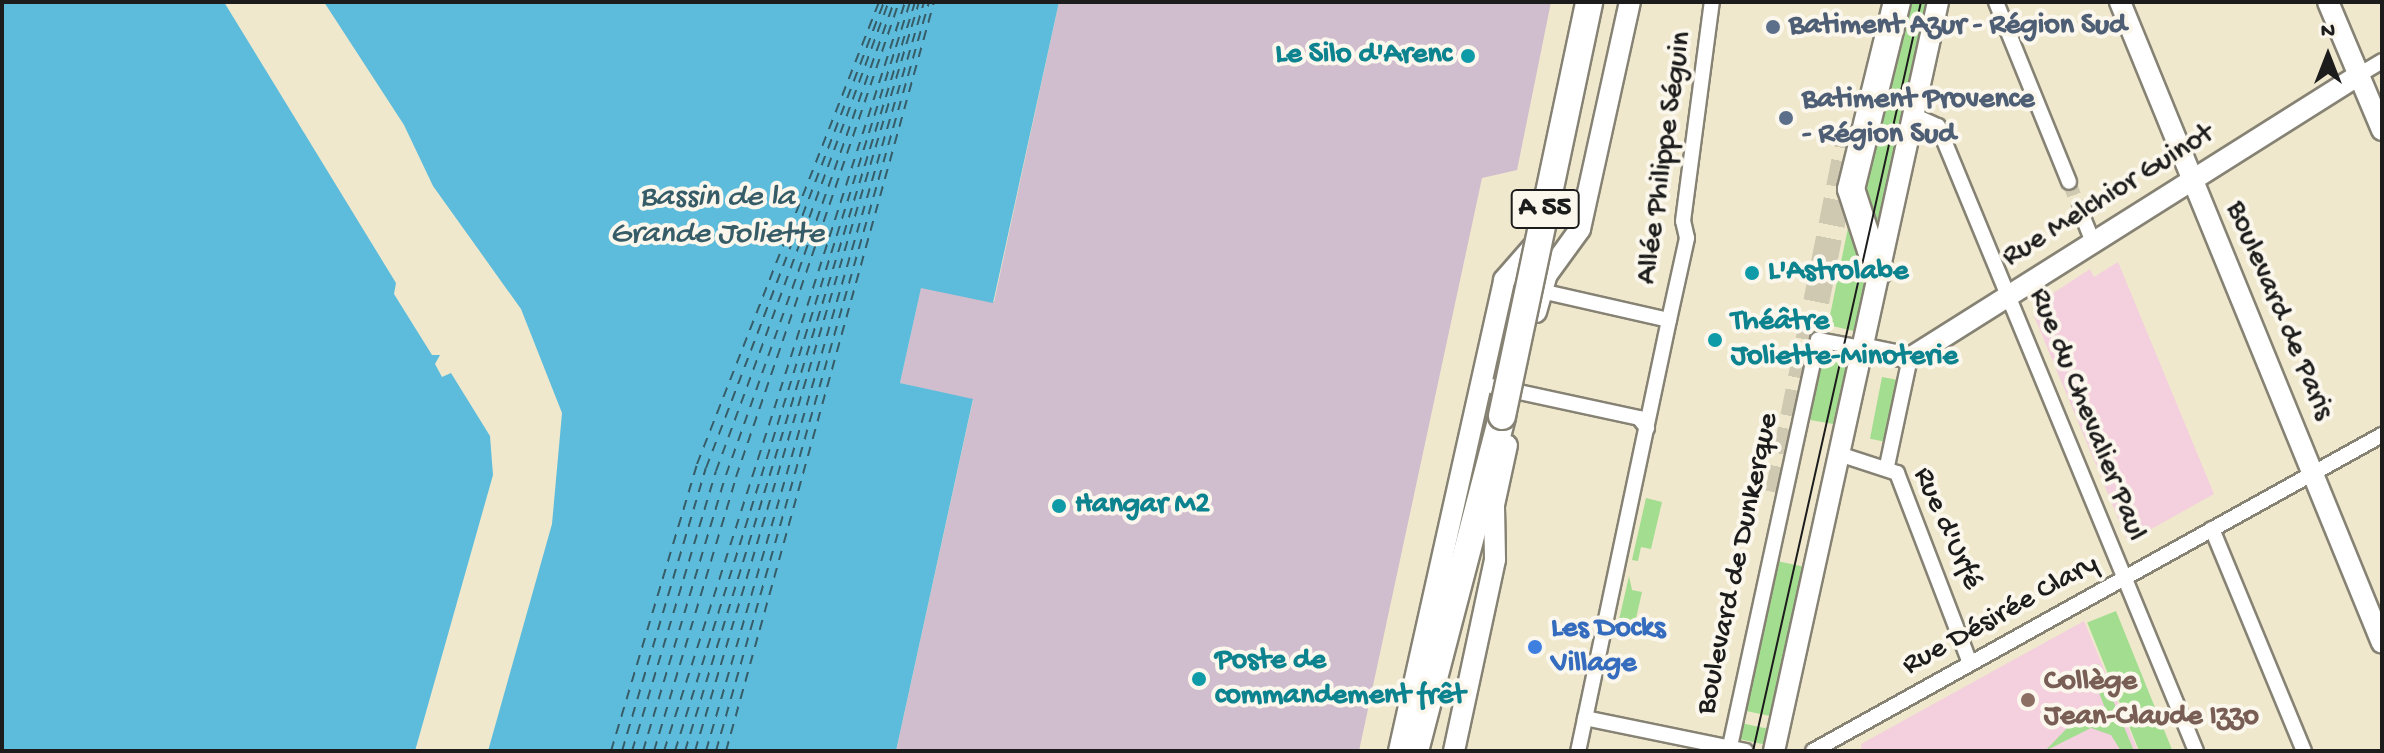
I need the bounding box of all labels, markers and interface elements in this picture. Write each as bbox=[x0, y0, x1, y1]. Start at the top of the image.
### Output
place label: Batiment Azur - Région Sud bbox=[1789, 9, 2127, 45]
north arrow bbox=[2288, 16, 2368, 96]
marker: Batiment Azur - Région Sud bbox=[1764, 18, 1782, 36]
text: N bbox=[2321, 19, 2335, 45]
street label: Allée Philippe Séguin bbox=[1630, 29, 1702, 287]
place label: Le Silo d'Arenc bbox=[1275, 38, 1452, 74]
marker: Le Silo d'Arenc bbox=[1459, 47, 1477, 65]
place label: Batiment Provence - Région Sud bbox=[1802, 83, 2035, 154]
marker: Batiment Provence - Région Sud bbox=[1777, 109, 1795, 127]
street label: Rue Melchior Guinot bbox=[1996, 117, 2222, 277]
water label: Bassin de la Grande Joliette bbox=[610, 180, 824, 255]
road number: A 55 bbox=[1509, 185, 1581, 233]
street label: Boulevard de Paris bbox=[2216, 196, 2340, 426]
place label: L'Astrolabe bbox=[1768, 255, 1908, 291]
marker: L'Astrolabe bbox=[1743, 264, 1761, 282]
street label: Rue du Chevalier Paul bbox=[2019, 284, 2153, 546]
place label: Théâtre Joliette-Minoterie bbox=[1731, 305, 1958, 376]
marker: Théâtre Joliette-Minoterie bbox=[1706, 331, 1724, 349]
street label: Boulevard de Dunkerque bbox=[1689, 410, 1789, 718]
street label: Rue d'Urfé bbox=[1903, 462, 1989, 596]
place label: Hangar M2 bbox=[1075, 488, 1210, 524]
marker: Hangar M2 bbox=[1050, 497, 1068, 515]
street label: Rue Désirée Clary bbox=[1897, 547, 2105, 685]
place label: Les Docks Village bbox=[1551, 612, 1665, 682]
marker: Les Docks Village bbox=[1526, 638, 1544, 656]
place label: Poste de commandement frêt bbox=[1215, 644, 1465, 714]
place label: Collège Jean-Claude Izzo bbox=[2044, 665, 2259, 736]
marker: Poste de commandement frêt bbox=[1190, 670, 1208, 688]
marker: Collège Jean-Claude Izzo bbox=[2019, 691, 2037, 709]

